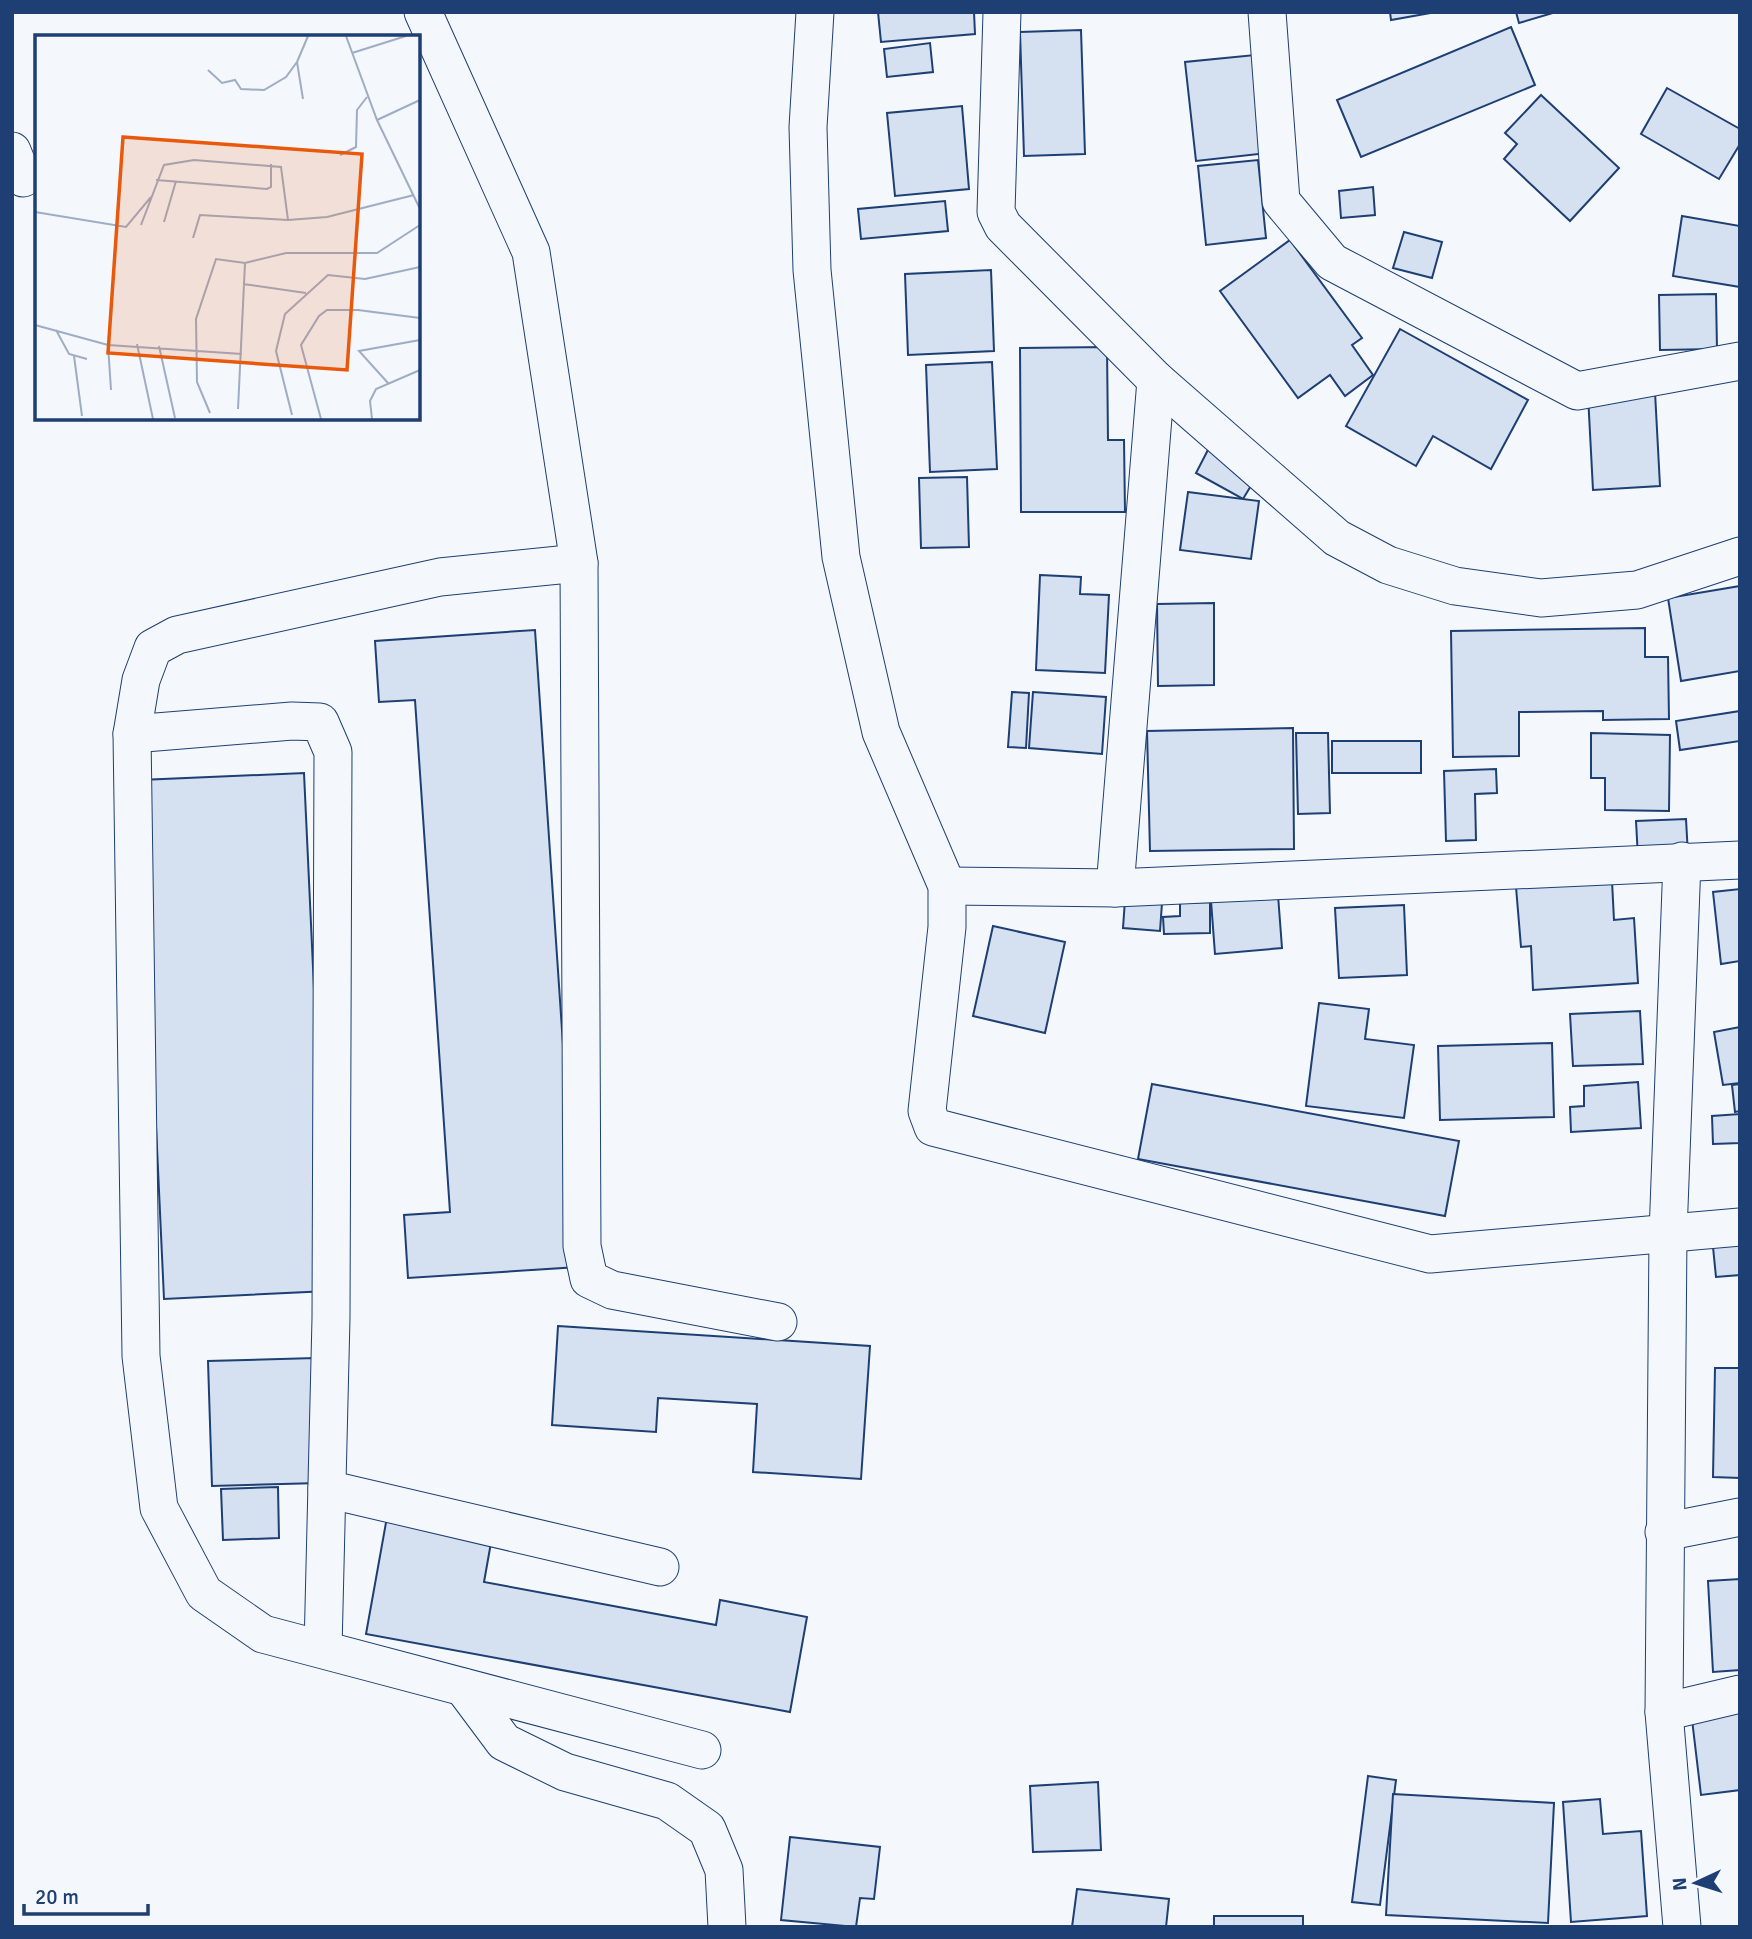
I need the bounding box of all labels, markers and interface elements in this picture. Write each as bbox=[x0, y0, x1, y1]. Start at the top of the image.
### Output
inset map bbox=[35, 35, 420, 420]
north arrow bbox=[1661, 1848, 1731, 1918]
scale bar bbox=[24, 1872, 149, 1916]
text: N bbox=[1668, 1877, 1692, 1892]
text: 20 m bbox=[35, 1884, 79, 1910]

